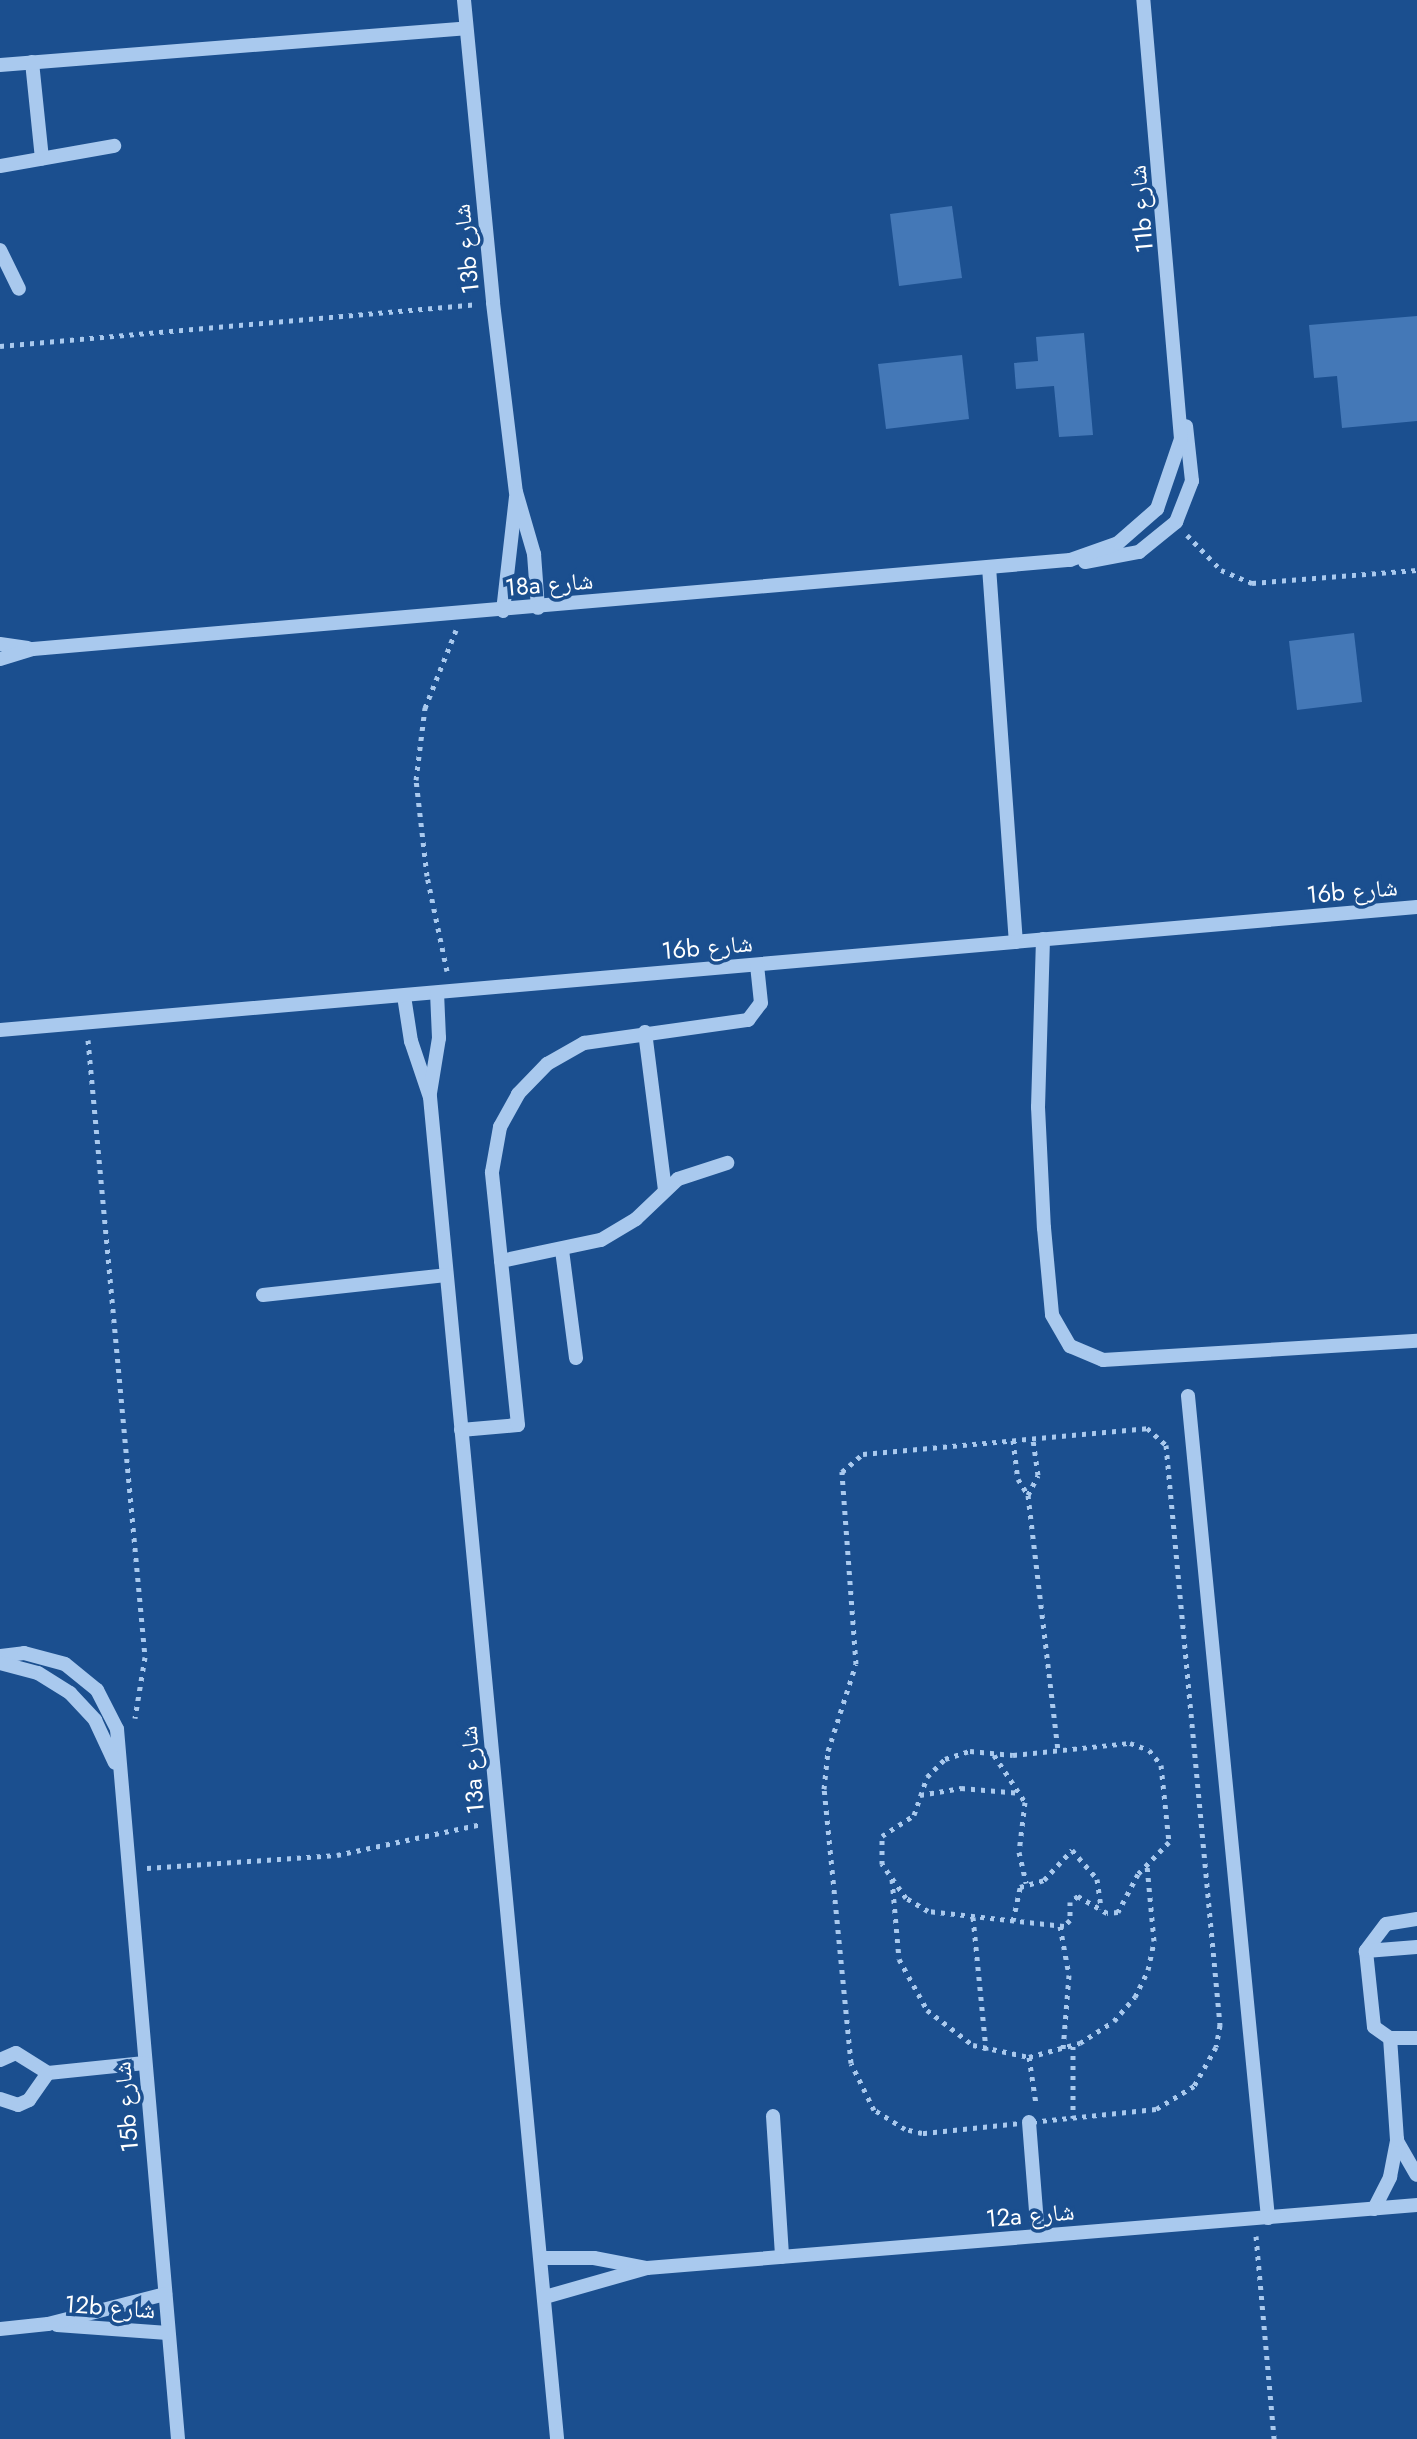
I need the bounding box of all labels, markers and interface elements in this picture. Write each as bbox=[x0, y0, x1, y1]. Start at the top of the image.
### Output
street label: 11b شارع bbox=[1123, 164, 1159, 254]
street label: 13b شارع bbox=[447, 203, 485, 295]
street label: 18a شارع bbox=[504, 566, 594, 602]
street label: 16b شارع bbox=[1305, 873, 1399, 909]
street label: 16b شارع bbox=[660, 929, 754, 965]
street label: 13a شارع bbox=[454, 1725, 490, 1815]
street label: 15b شارع bbox=[108, 2060, 144, 2154]
street label: 12a شارع bbox=[985, 2197, 1075, 2233]
street label: 12b شارع bbox=[64, 2289, 156, 2325]

